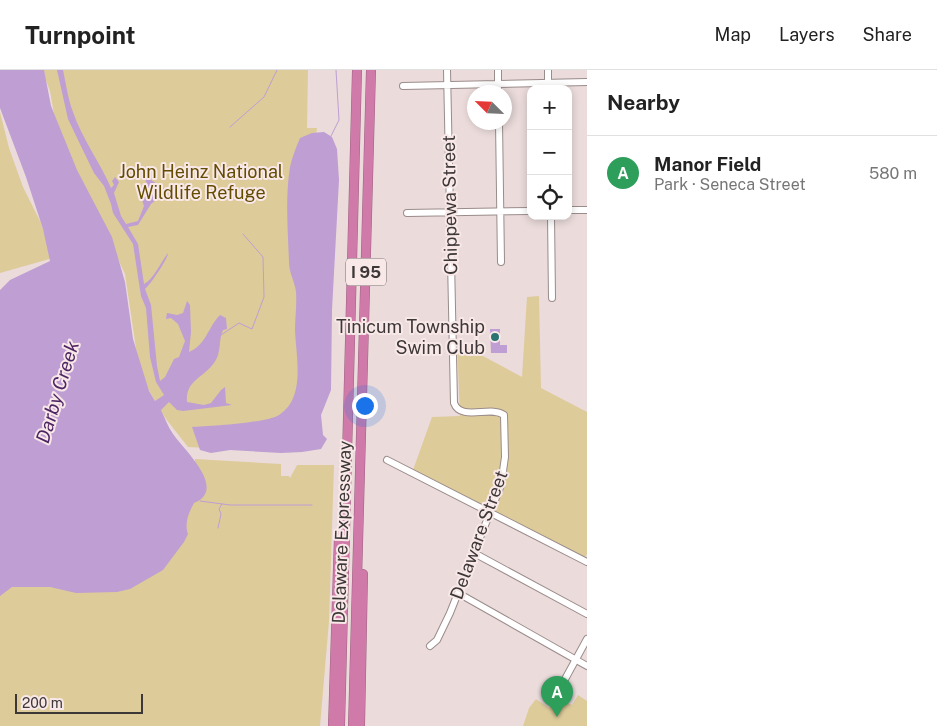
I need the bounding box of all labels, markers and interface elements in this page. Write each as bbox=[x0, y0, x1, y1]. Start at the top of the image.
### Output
text: Turnpoint bbox=[25, 21, 135, 49]
text: Map bbox=[715, 24, 751, 45]
text: Layers bbox=[779, 24, 835, 45]
text: Share bbox=[863, 24, 912, 45]
north arrow bbox=[467, 85, 512, 130]
map controls bbox=[527, 85, 572, 220]
button: + bbox=[527, 85, 572, 130]
text: Nearby bbox=[607, 90, 680, 115]
button: − bbox=[527, 130, 572, 175]
street label: Chippewa Street bbox=[438, 135, 461, 275]
text: Manor Field bbox=[654, 153, 761, 175]
park label: John Heinz National Wildlife Refuge bbox=[119, 161, 283, 203]
text: A bbox=[617, 164, 629, 183]
text: 580 m bbox=[869, 164, 917, 183]
button: locate bbox=[527, 175, 572, 220]
text: Park · Seneca Street bbox=[654, 175, 806, 194]
road number: I 95 bbox=[346, 258, 386, 286]
place label: Tinicum Township Swim Club bbox=[336, 316, 485, 358]
marker: Tinicum Township Swim Club bbox=[489, 331, 501, 343]
water label: Darby Creek bbox=[31, 338, 83, 446]
your location bbox=[352, 393, 378, 419]
street label: Delaware Expressway bbox=[328, 440, 355, 624]
street label: Delaware Street bbox=[446, 468, 512, 602]
pin: A bbox=[541, 676, 573, 717]
scale bar bbox=[15, 691, 142, 714]
text: 200 m bbox=[22, 695, 63, 711]

